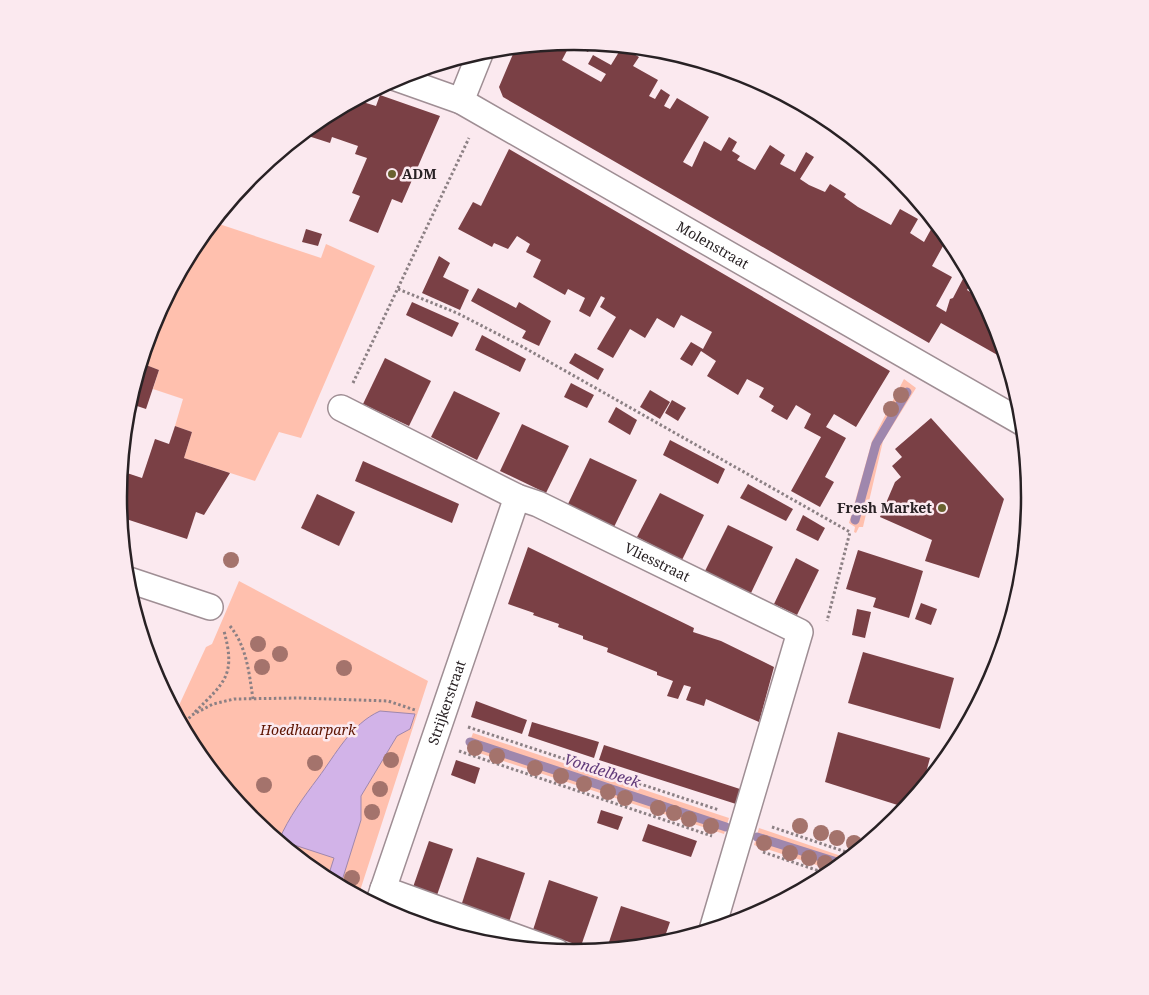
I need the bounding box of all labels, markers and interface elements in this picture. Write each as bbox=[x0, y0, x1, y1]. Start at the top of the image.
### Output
place label: ADM bbox=[402, 164, 437, 183]
marker: ADM bbox=[386, 168, 398, 180]
street label: Molenstraat bbox=[673, 217, 753, 273]
place label: Fresh Market bbox=[837, 498, 932, 517]
marker: Fresh Market bbox=[936, 502, 948, 514]
street label: Vliesstraat bbox=[622, 538, 693, 586]
street label: Strijkerstraat bbox=[423, 658, 470, 747]
park label: Hoedhaarpark bbox=[259, 720, 357, 739]
water label: Vondelbeek bbox=[562, 748, 644, 792]

